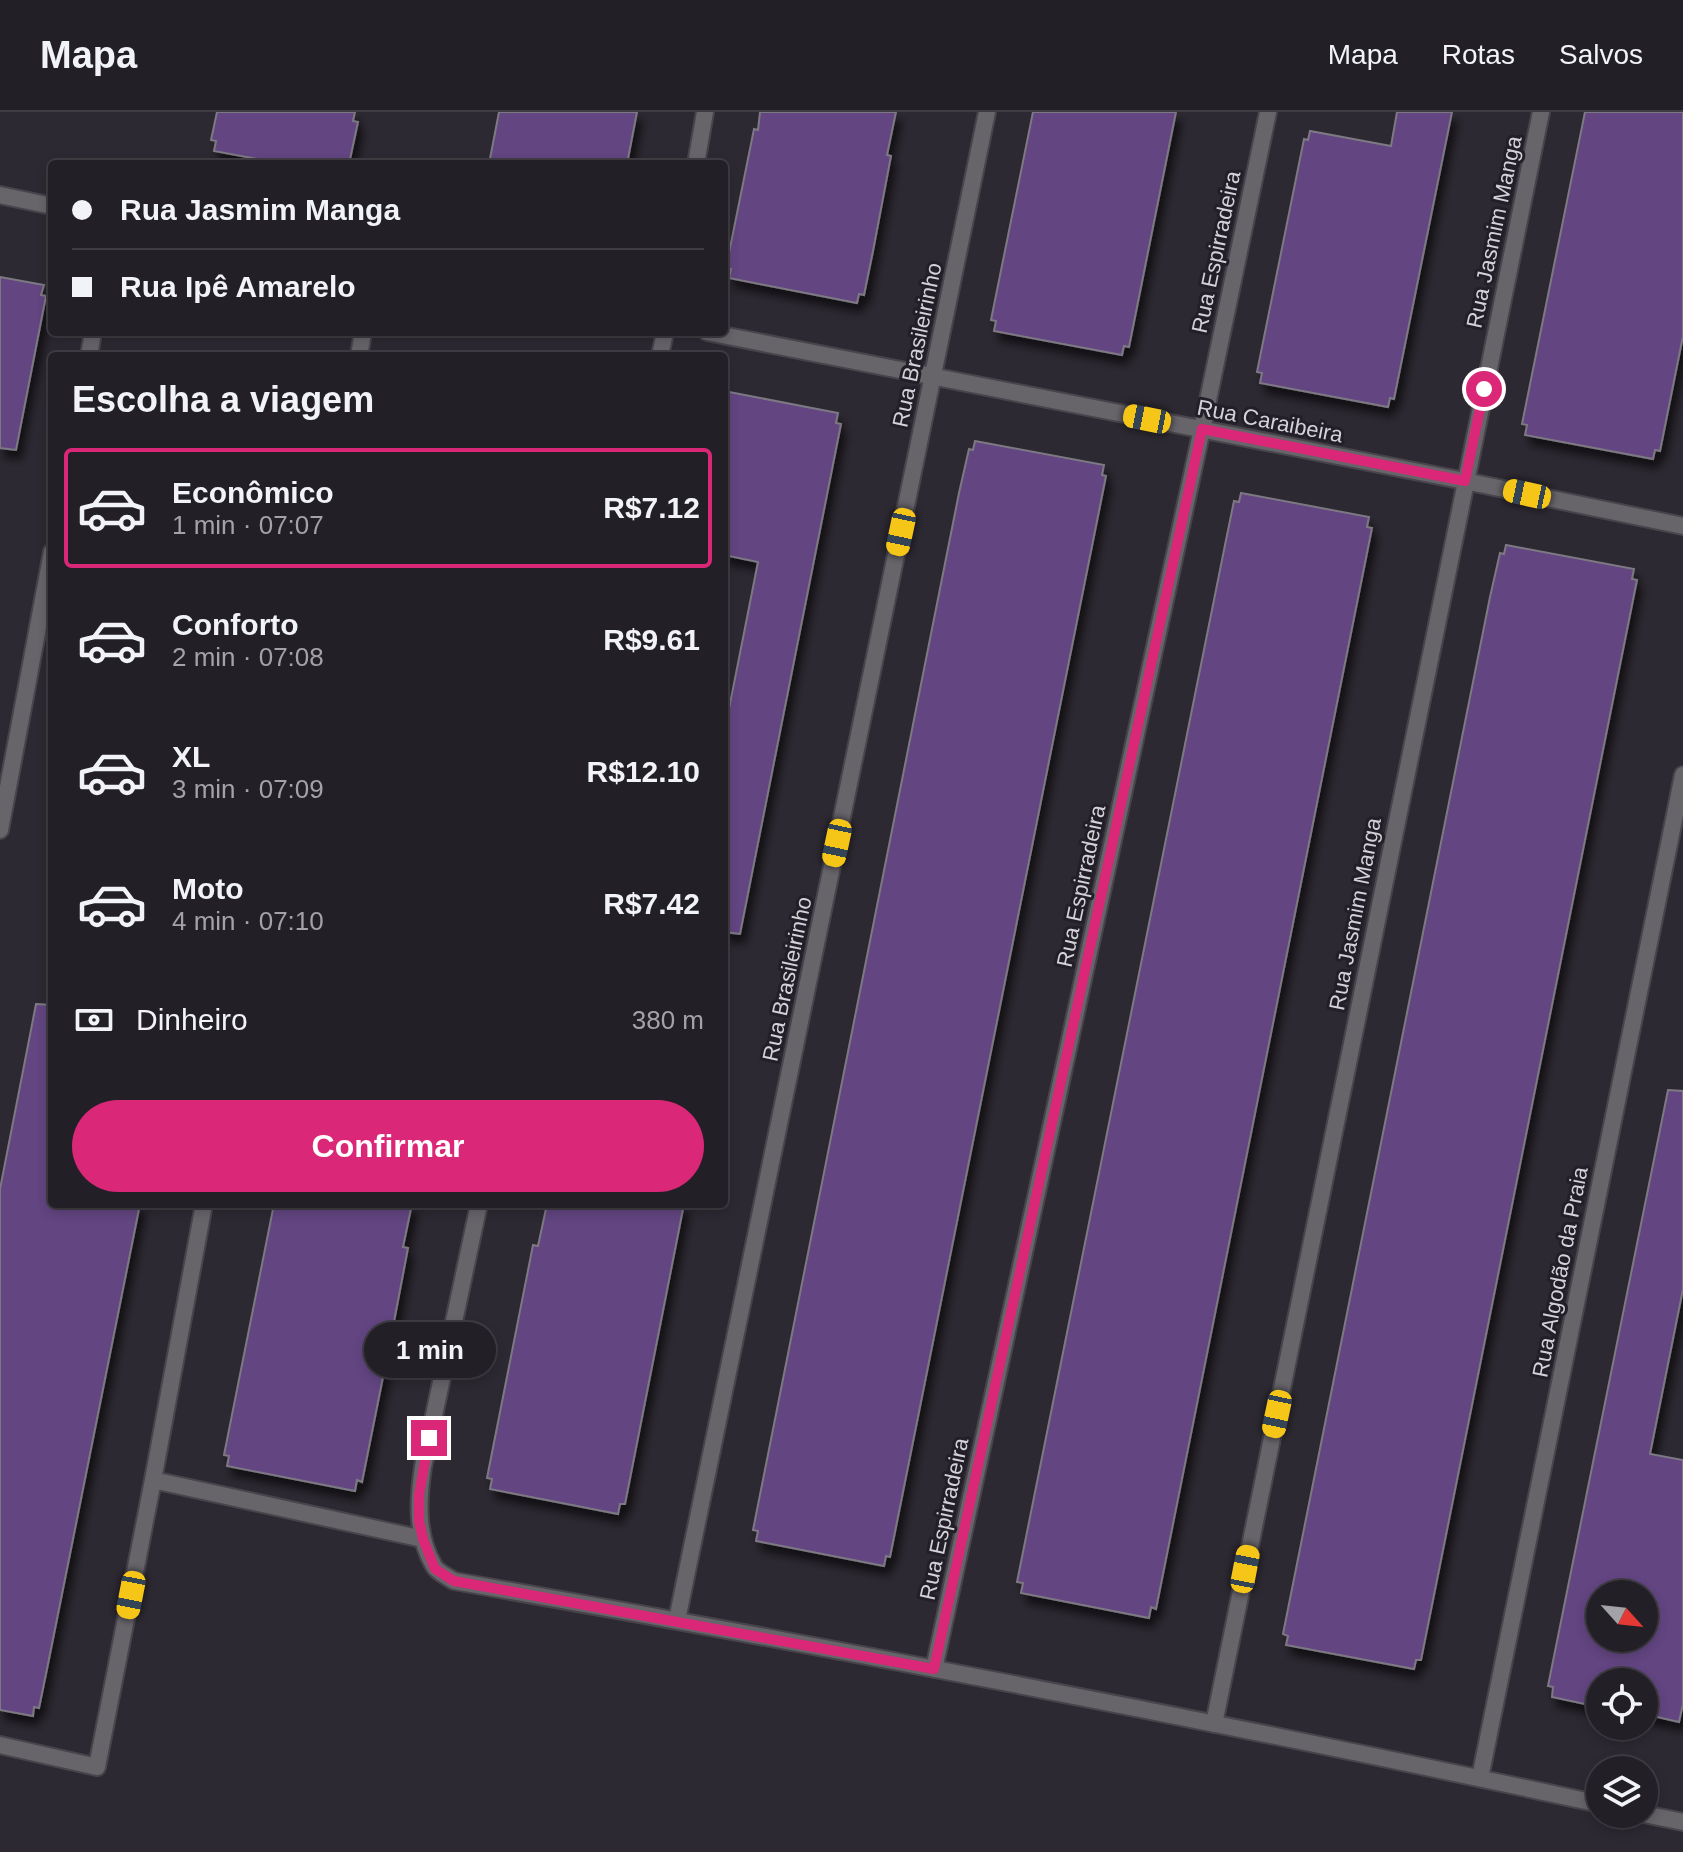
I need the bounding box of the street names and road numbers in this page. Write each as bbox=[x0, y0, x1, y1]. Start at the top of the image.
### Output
street label: Rua Jasmim Manga bbox=[1461, 133, 1527, 330]
street label: Rua Espirradeira bbox=[1187, 168, 1246, 335]
street label: Rua Brasileirinho bbox=[887, 260, 947, 430]
street label: Rua Caraibeira bbox=[1195, 395, 1346, 448]
street label: Rua Espirradeira bbox=[1052, 802, 1111, 969]
street label: Rua Jasmim Manga bbox=[1324, 815, 1386, 1012]
street label: Rua Brasileirinho bbox=[757, 894, 817, 1064]
street label: Rua Algodão da Praia bbox=[1527, 1164, 1593, 1379]
street label: Rua Espirradeira bbox=[915, 1435, 974, 1602]

